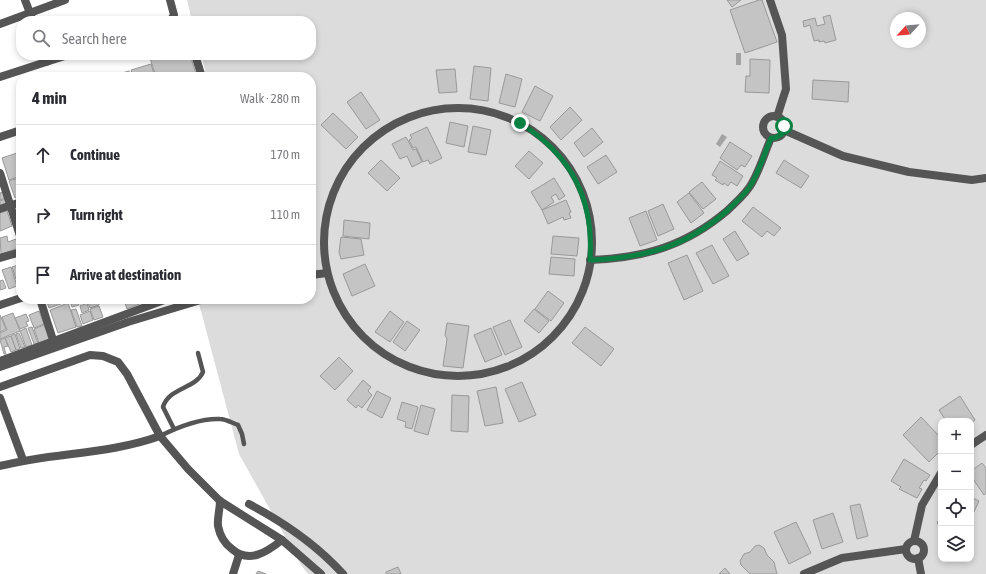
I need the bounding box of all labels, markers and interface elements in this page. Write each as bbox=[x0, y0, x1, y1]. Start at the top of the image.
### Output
north arrow bbox=[890, 12, 926, 48]
search box bbox=[16, 16, 316, 60]
icon: search bbox=[30, 27, 52, 49]
text: Search here bbox=[62, 30, 127, 47]
text: 4 min bbox=[32, 88, 67, 108]
text: Walk · 280 m bbox=[240, 91, 300, 106]
route end bbox=[511, 114, 529, 132]
route start bbox=[775, 117, 793, 135]
icon: ahead bbox=[32, 144, 54, 166]
text: Continue bbox=[70, 146, 120, 163]
text: 170 m bbox=[271, 147, 300, 162]
icon: right bbox=[32, 204, 54, 226]
text: Turn right bbox=[70, 206, 123, 223]
text: 110 m bbox=[271, 207, 300, 222]
icon: arrive bbox=[32, 264, 54, 286]
text: Arrive at destination bbox=[70, 266, 181, 283]
map controls bbox=[938, 418, 974, 562]
button: + bbox=[938, 418, 974, 454]
button: − bbox=[938, 454, 974, 490]
button: locate bbox=[938, 490, 974, 526]
button: layers bbox=[938, 526, 974, 562]

